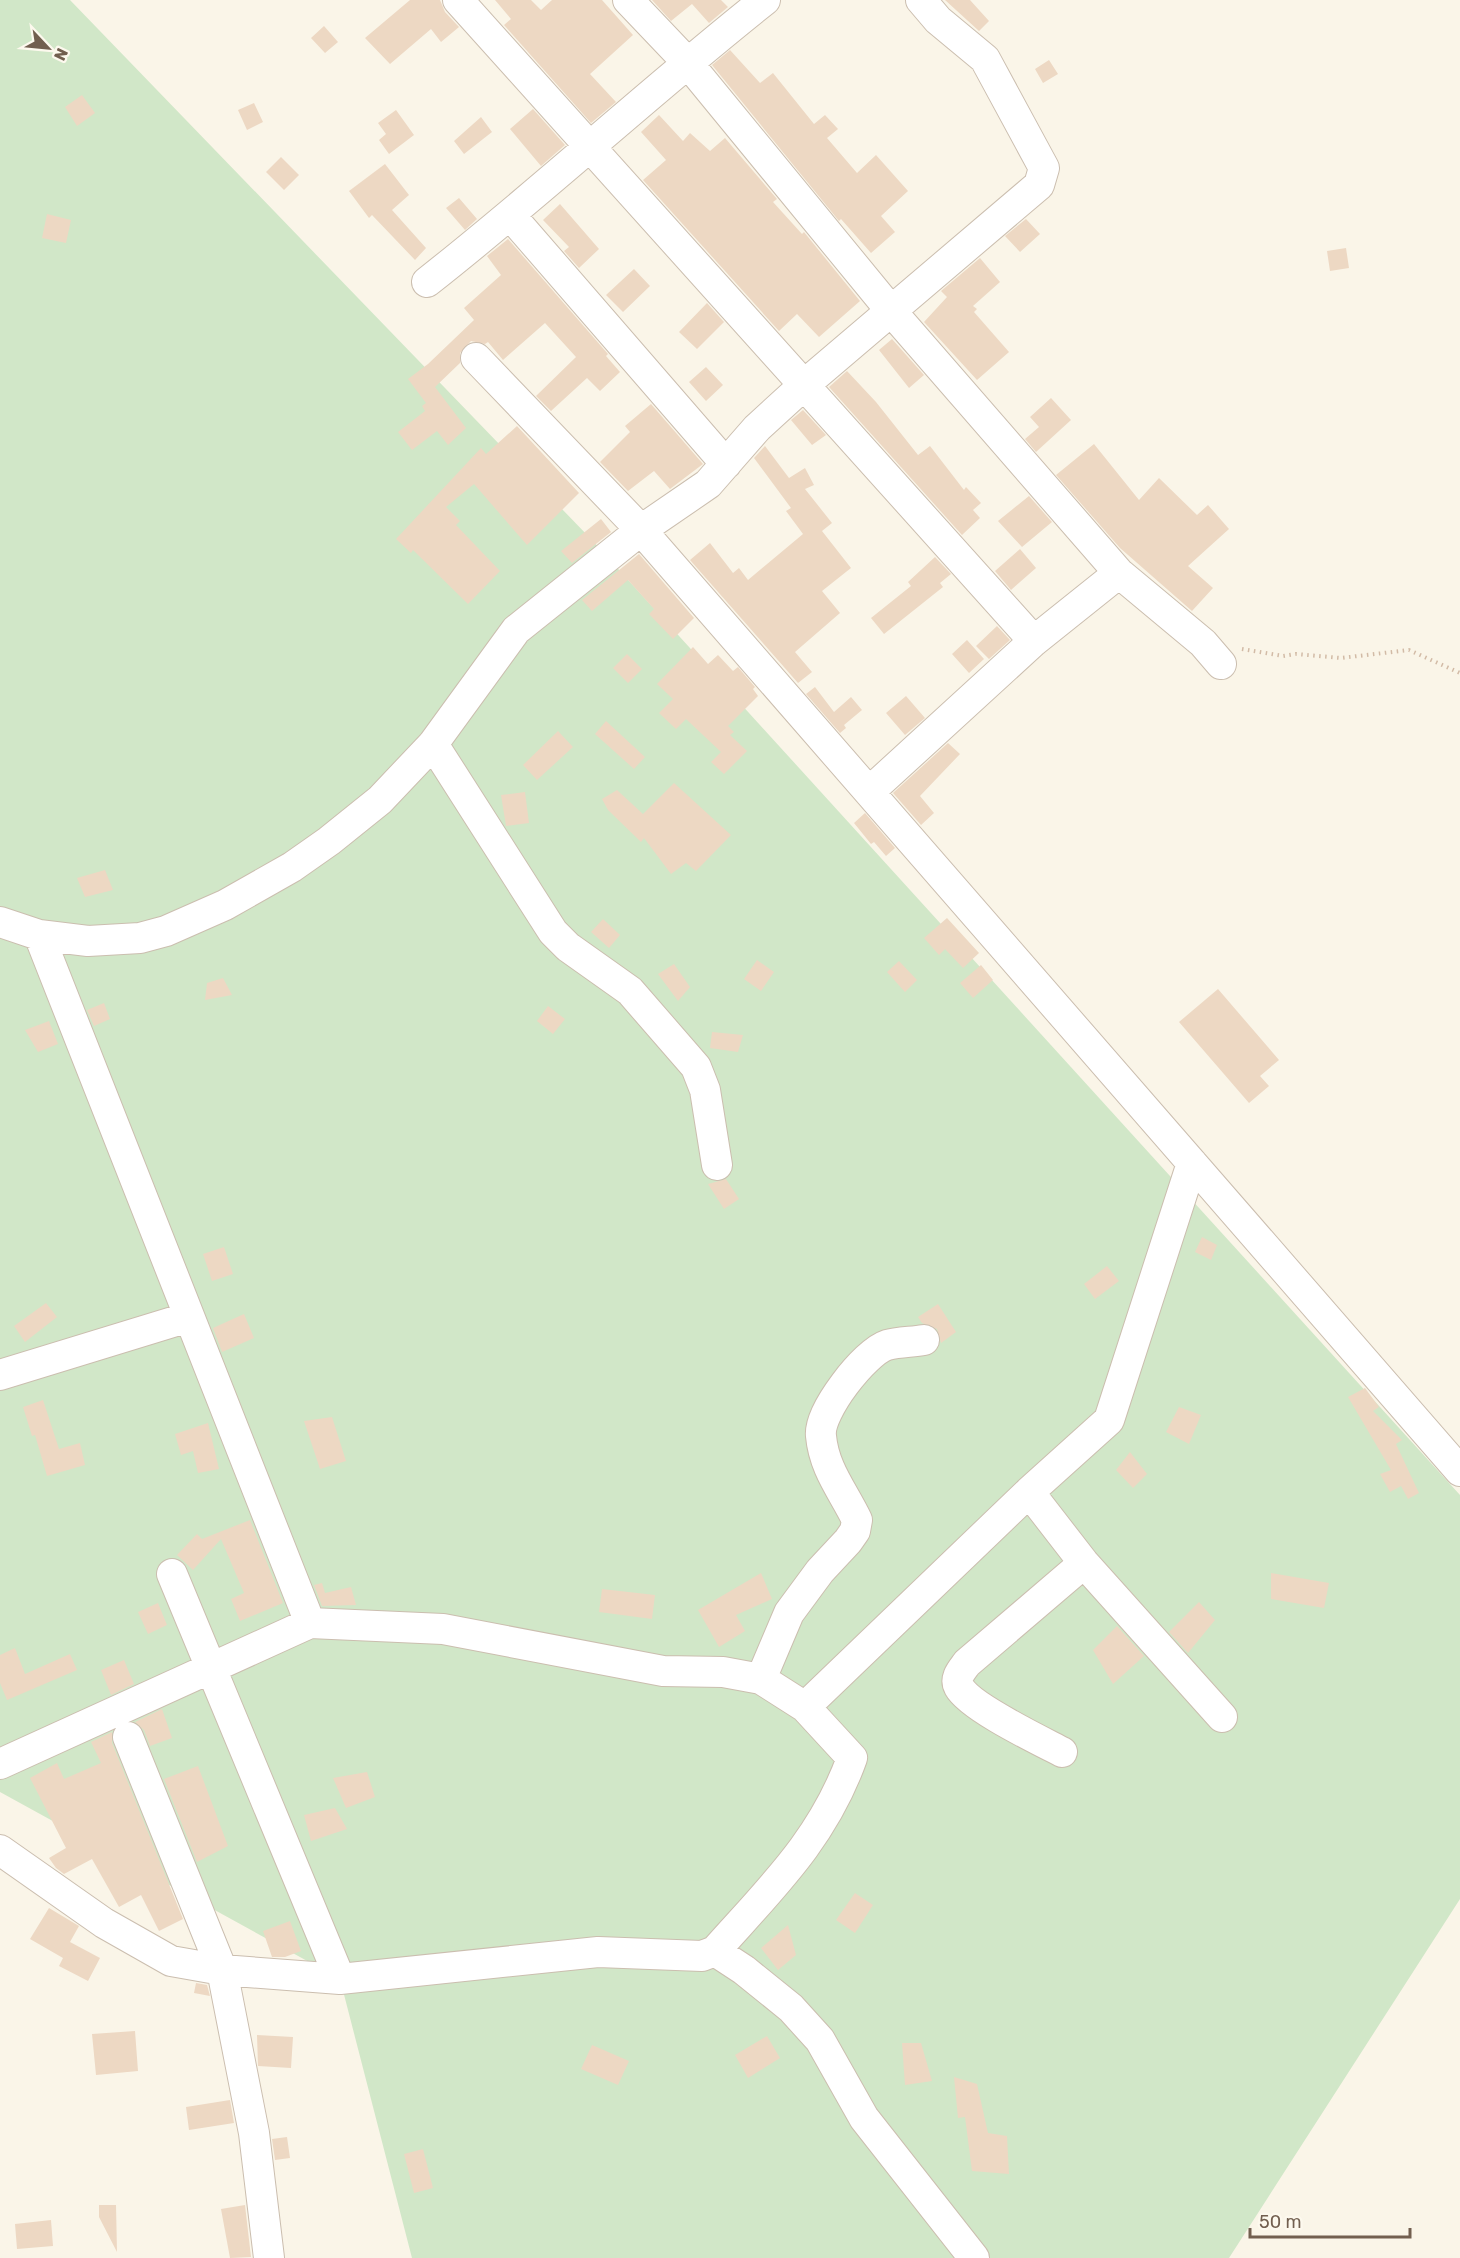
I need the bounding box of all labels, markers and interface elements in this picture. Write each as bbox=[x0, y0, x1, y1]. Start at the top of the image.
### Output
north arrow bbox=[18, 18, 78, 78]
text: N bbox=[50, 45, 72, 64]
scale bar bbox=[1250, 2201, 1410, 2239]
text: 50 m bbox=[1259, 2211, 1302, 2233]

